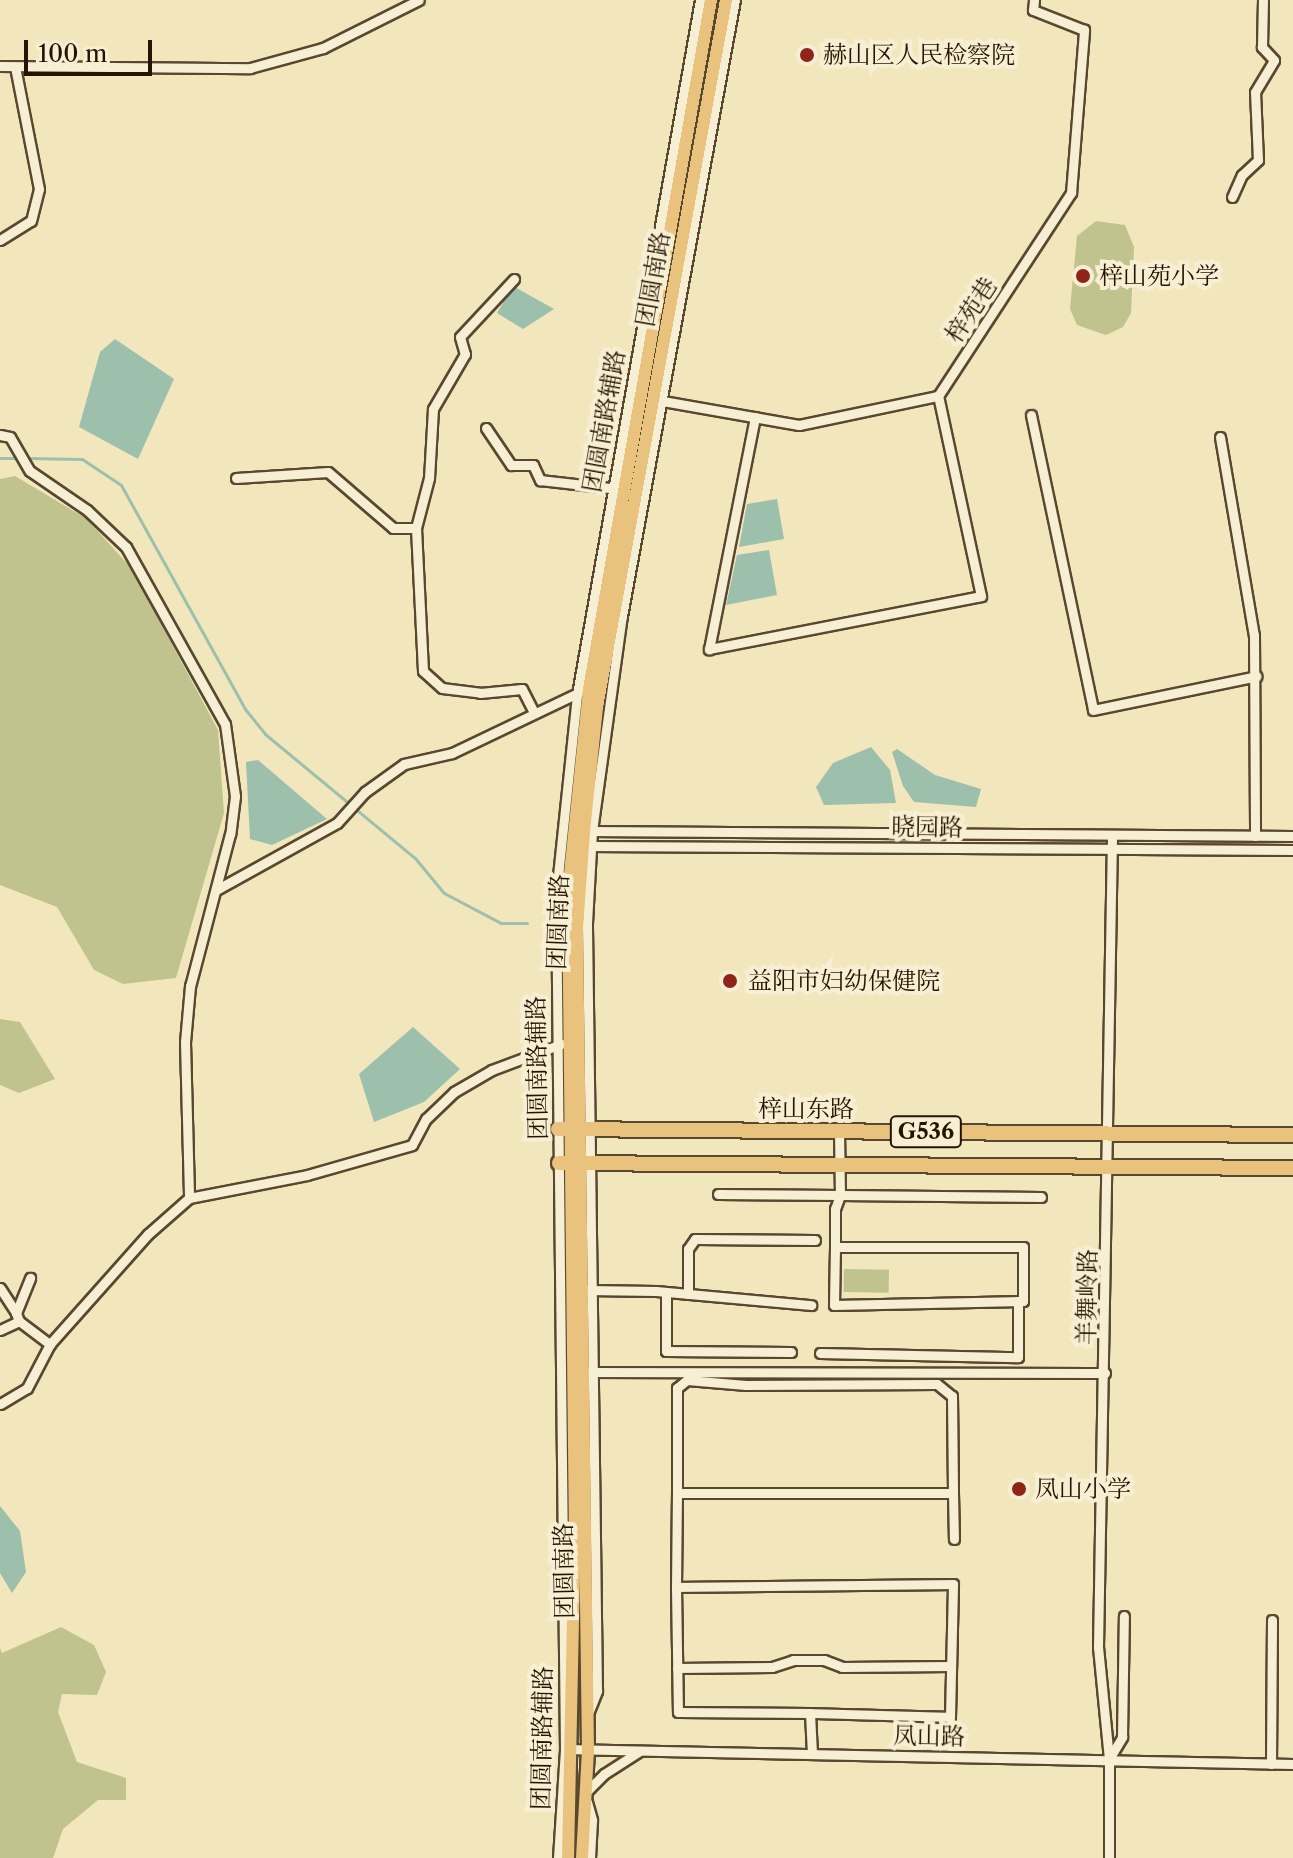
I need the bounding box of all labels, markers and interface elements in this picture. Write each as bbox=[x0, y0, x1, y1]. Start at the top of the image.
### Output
scale bar bbox=[28, 24, 156, 74]
text: 100 m bbox=[38, 39, 107, 68]
place label: 赫山区人民检察院 bbox=[823, 41, 1015, 69]
marker: 赫山区人民检察院 bbox=[798, 46, 816, 64]
street label: 团圆南路 bbox=[630, 229, 676, 329]
place label: 梓山苑小学 bbox=[1099, 262, 1219, 290]
marker: 梓山苑小学 bbox=[1074, 267, 1092, 285]
street label: 梓苑巷 bbox=[939, 272, 1003, 348]
street label: 团圆南路辅路 bbox=[577, 348, 631, 494]
street label: 晓园路 bbox=[891, 812, 963, 842]
street label: 团圆南路 bbox=[542, 874, 574, 970]
place label: 益阳市妇幼保健院 bbox=[748, 967, 940, 995]
marker: 益阳市妇幼保健院 bbox=[719, 970, 741, 992]
street label: 团圆南路辅路 bbox=[521, 996, 553, 1140]
street label: 梓山东路 bbox=[758, 1095, 854, 1123]
road number: G536 bbox=[888, 1114, 964, 1150]
street label: 羊舞岭路 bbox=[1072, 1249, 1102, 1345]
place label: 凤山小学 bbox=[1035, 1475, 1131, 1503]
marker: 凤山小学 bbox=[1010, 1480, 1028, 1498]
street label: 团圆南路 bbox=[549, 1523, 579, 1619]
street label: 团圆南路辅路 bbox=[526, 1666, 558, 1810]
street label: 凤山路 bbox=[893, 1721, 965, 1751]

